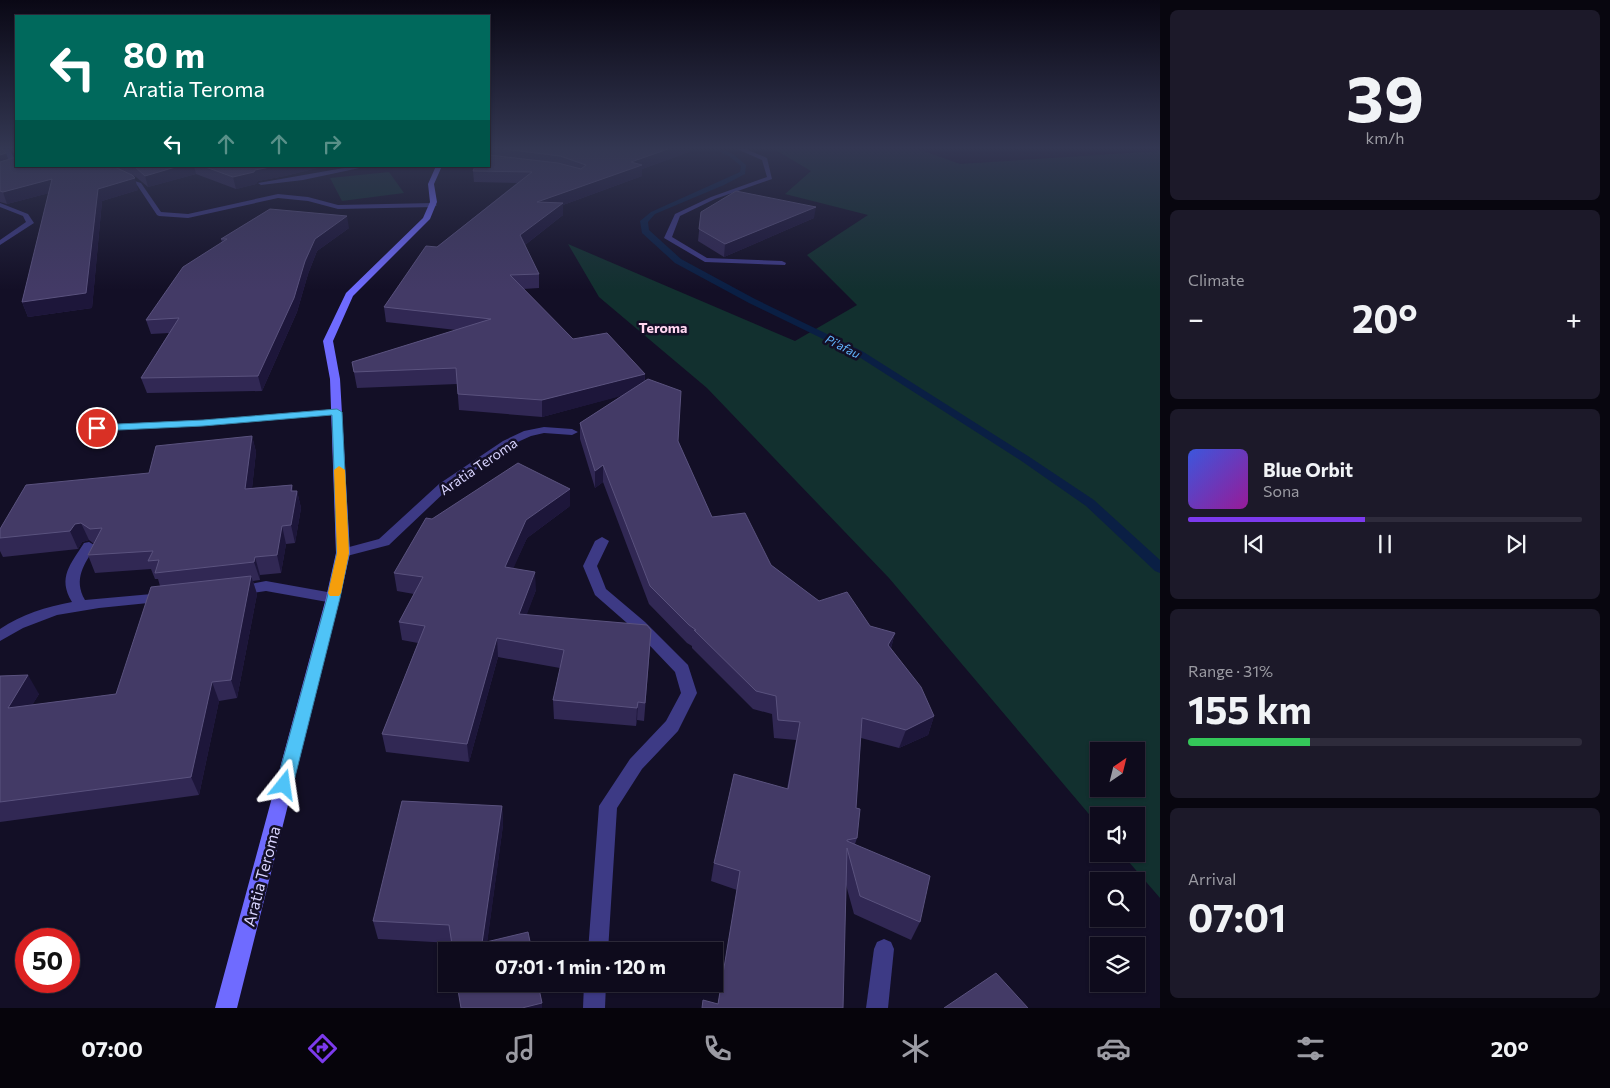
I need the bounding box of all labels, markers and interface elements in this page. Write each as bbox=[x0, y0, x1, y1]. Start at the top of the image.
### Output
text: 80 m bbox=[123, 32, 205, 75]
icon: left bbox=[40, 35, 105, 100]
text: 39 bbox=[1346, 56, 1424, 135]
text: Aratia Teroma bbox=[123, 75, 265, 102]
text: km/h bbox=[1366, 128, 1404, 147]
icon: left bbox=[159, 130, 187, 158]
icon: ahead bbox=[212, 130, 240, 158]
icon: ahead bbox=[265, 130, 293, 158]
icon: right bbox=[318, 130, 346, 158]
text: Climate bbox=[1188, 270, 1244, 289]
text: 20° bbox=[1352, 294, 1418, 341]
text: − bbox=[1188, 301, 1204, 335]
text: + bbox=[1566, 301, 1582, 335]
district label: Teroma bbox=[639, 319, 687, 336]
water label: Pi'afau bbox=[823, 331, 863, 361]
pin bbox=[76, 407, 118, 449]
icon: arrive bbox=[83, 414, 111, 442]
street label: Aratia Teroma bbox=[436, 434, 520, 498]
text: Blue Orbit bbox=[1263, 458, 1353, 481]
text: Sona bbox=[1263, 481, 1299, 500]
icon: previous bbox=[1240, 530, 1268, 558]
icon: pause bbox=[1371, 530, 1399, 558]
icon: next bbox=[1502, 530, 1530, 558]
text: Range · 31% bbox=[1188, 661, 1273, 680]
text: 155 km bbox=[1188, 685, 1312, 732]
north arrow bbox=[1090, 742, 1145, 798]
map controls bbox=[1090, 742, 1145, 992]
position arrow bbox=[257, 758, 309, 810]
button: sound bbox=[1090, 807, 1145, 862]
street label: Aratia Teroma bbox=[238, 824, 284, 928]
text: Arrival bbox=[1188, 869, 1236, 888]
button: search bbox=[1090, 872, 1145, 927]
text: 07:01 bbox=[1188, 893, 1286, 940]
speed limit sign: 50 bbox=[15, 928, 80, 993]
button: layers bbox=[1090, 937, 1145, 992]
text: 07:01 · 1 min · 120 m bbox=[495, 955, 666, 978]
icon: directions bbox=[305, 1031, 340, 1066]
icon: music bbox=[503, 1031, 538, 1066]
icon: phone bbox=[700, 1031, 735, 1066]
icon: climate bbox=[898, 1031, 933, 1066]
icon: car bbox=[1096, 1031, 1131, 1066]
icon: filters bbox=[1293, 1031, 1328, 1066]
text: 07:00 bbox=[81, 1035, 143, 1062]
text: 20° bbox=[1491, 1035, 1529, 1062]

